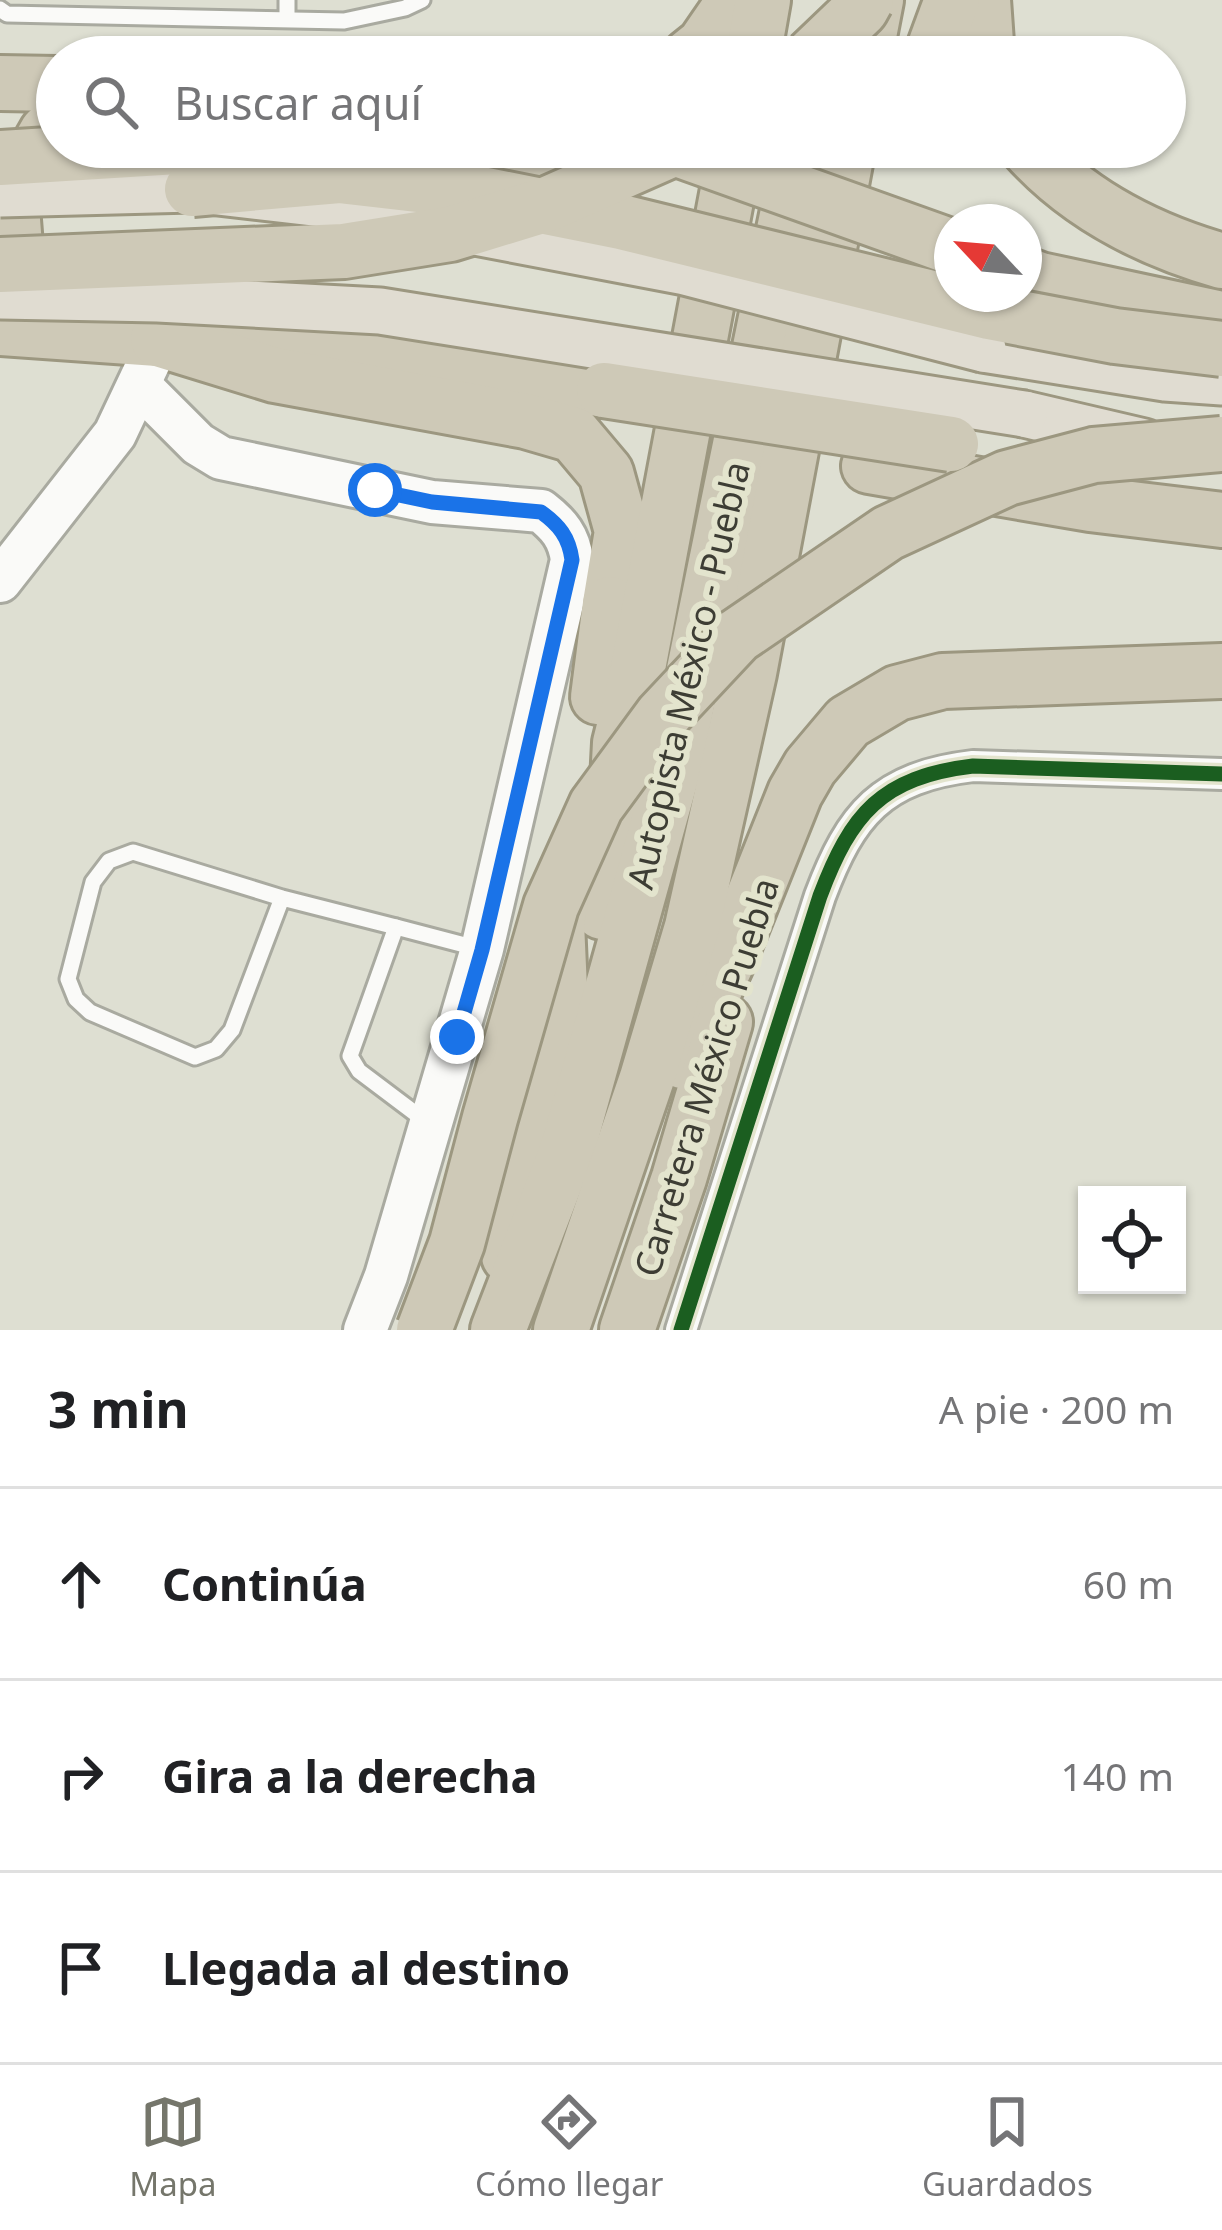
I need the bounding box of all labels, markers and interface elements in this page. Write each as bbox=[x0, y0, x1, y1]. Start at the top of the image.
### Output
search box bbox=[36, 36, 1186, 168]
icon: search bbox=[78, 69, 144, 135]
text: Buscar aquí bbox=[174, 72, 422, 133]
north arrow bbox=[934, 204, 1042, 312]
street label: Autopista México - Puebla bbox=[615, 457, 761, 893]
route start bbox=[348, 463, 402, 517]
street label: Carretera México Puebla bbox=[622, 872, 790, 1282]
route end bbox=[430, 1010, 484, 1064]
map controls bbox=[1078, 1186, 1186, 1294]
button: locate bbox=[1078, 1186, 1186, 1294]
text: 3 min bbox=[48, 1373, 189, 1443]
text: A pie · 200 m bbox=[939, 1382, 1174, 1435]
icon: ahead bbox=[48, 1551, 114, 1617]
text: Continúa bbox=[162, 1553, 367, 1614]
text: 60 m bbox=[1083, 1557, 1174, 1610]
icon: right bbox=[48, 1743, 114, 1809]
text: Gira a la derecha bbox=[162, 1745, 537, 1806]
text: 140 m bbox=[1060, 1749, 1174, 1802]
icon: arrive bbox=[48, 1935, 114, 2001]
text: Llegada al destino bbox=[162, 1937, 570, 1998]
tab: Mapa bbox=[129, 2089, 217, 2206]
tab: Cómo llegar bbox=[475, 2089, 663, 2206]
tab: Guardados bbox=[922, 2089, 1093, 2206]

